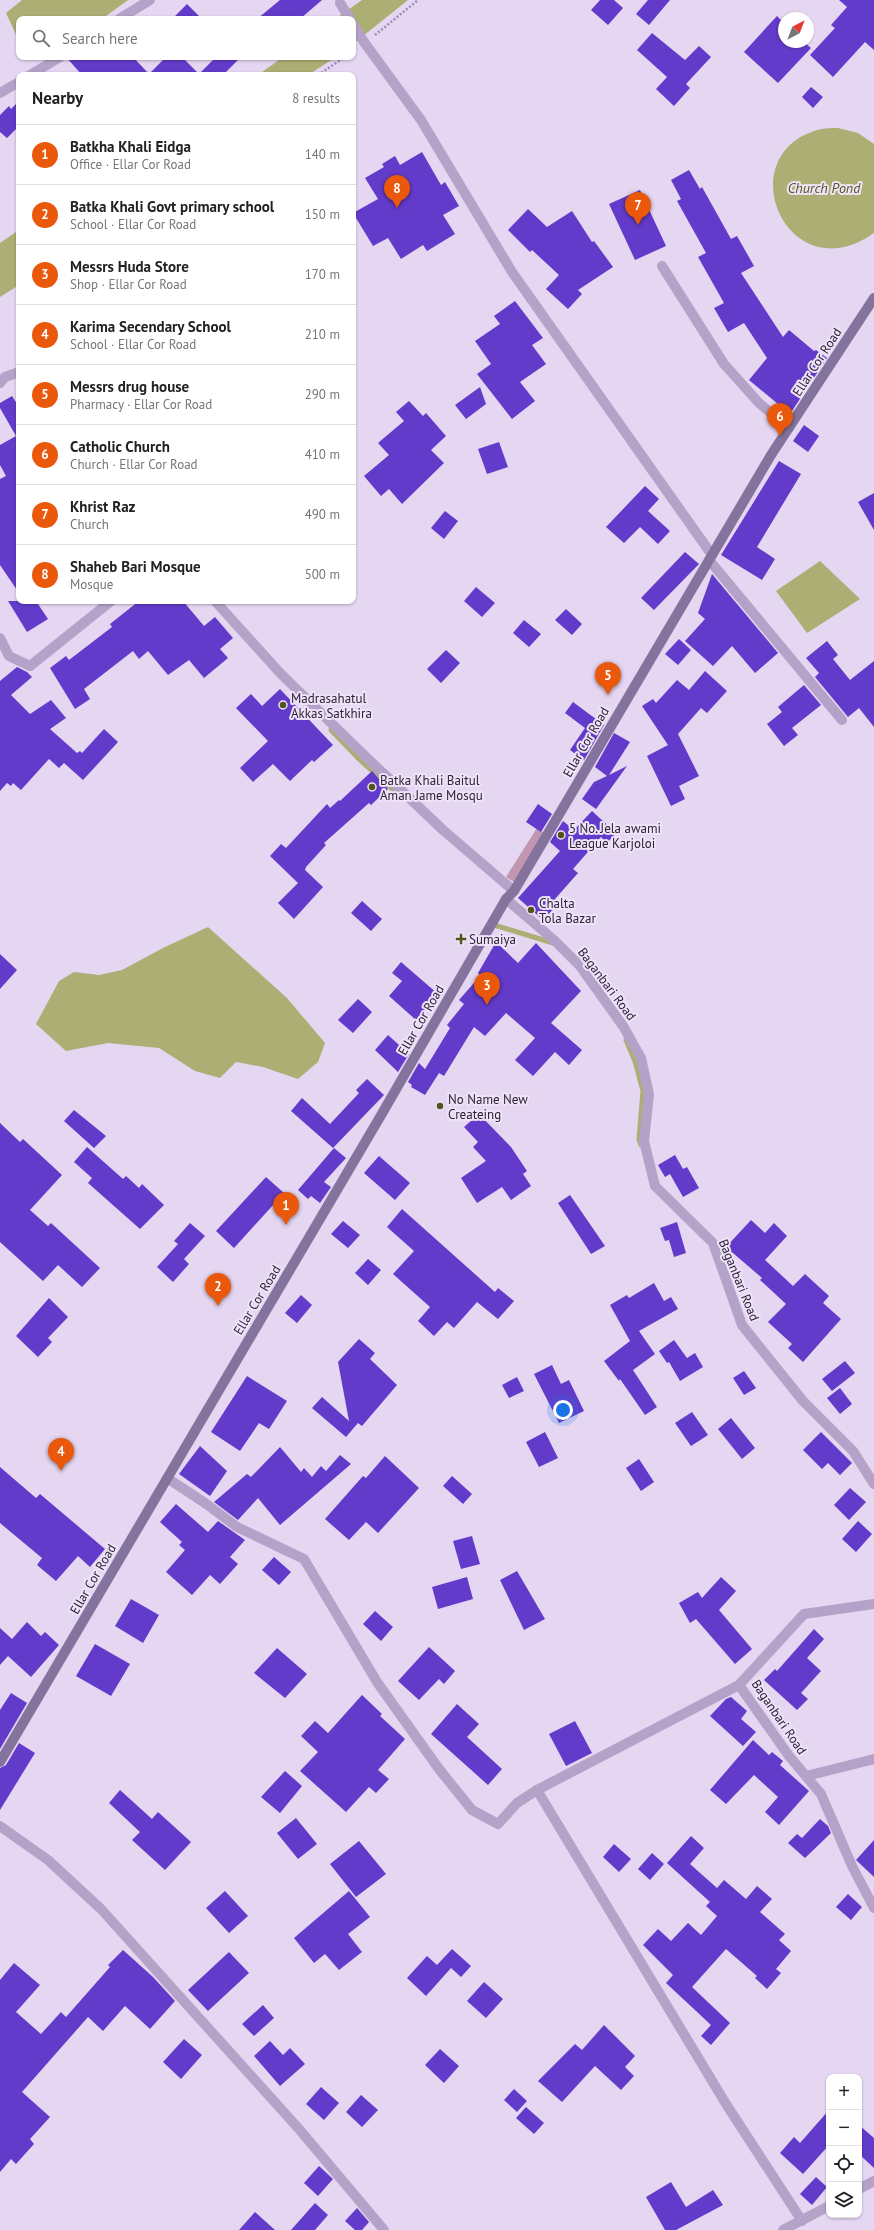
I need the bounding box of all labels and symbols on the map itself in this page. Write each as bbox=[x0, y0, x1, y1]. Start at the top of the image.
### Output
north arrow bbox=[778, 12, 814, 48]
pin: 8 bbox=[384, 175, 410, 208]
water label: Church Pond bbox=[788, 179, 861, 197]
pin: 7 bbox=[625, 192, 651, 225]
street label: Ellar Cor Road bbox=[789, 325, 845, 399]
pin: 6 bbox=[767, 403, 793, 436]
pin: 5 bbox=[595, 662, 621, 695]
place label: Madrasahatul Akkas Satkhira bbox=[291, 690, 372, 722]
marker: Madrasahatul Akkas Satkhira bbox=[278, 700, 288, 710]
street label: Ellar Cor Road bbox=[559, 704, 613, 780]
place label: Batka Khali Baitul Aman Jame Mosqu bbox=[380, 772, 483, 804]
marker: Batka Khali Baitul Aman Jame Mosqu bbox=[367, 782, 377, 792]
place label: 5 No. Jela awami League Karjoloi bbox=[569, 820, 661, 852]
marker: 5 No. Jela awami League Karjoloi bbox=[556, 830, 566, 840]
place label: Chalta Tola Bazar bbox=[539, 895, 597, 927]
marker: Chalta Tola Bazar bbox=[526, 905, 536, 915]
place label: Sumaiya bbox=[469, 931, 516, 948]
marker: Sumaiya bbox=[456, 934, 466, 944]
street label: Baganbari Road bbox=[574, 944, 640, 1024]
pin: 3 bbox=[474, 972, 500, 1005]
street label: Ellar Cor Road bbox=[394, 982, 448, 1058]
place label: No Name New Createing bbox=[448, 1091, 528, 1123]
marker: No Name New Createing bbox=[435, 1101, 445, 1111]
pin: 1 bbox=[273, 1192, 299, 1225]
street label: Baganbari Road bbox=[715, 1237, 763, 1323]
street label: Ellar Cor Road bbox=[230, 1262, 284, 1338]
pin: 2 bbox=[205, 1273, 231, 1306]
your location bbox=[553, 1400, 573, 1420]
pin: 4 bbox=[48, 1438, 74, 1471]
street label: Ellar Cor Road bbox=[66, 1541, 120, 1617]
street label: Baganbari Road bbox=[748, 1676, 810, 1758]

